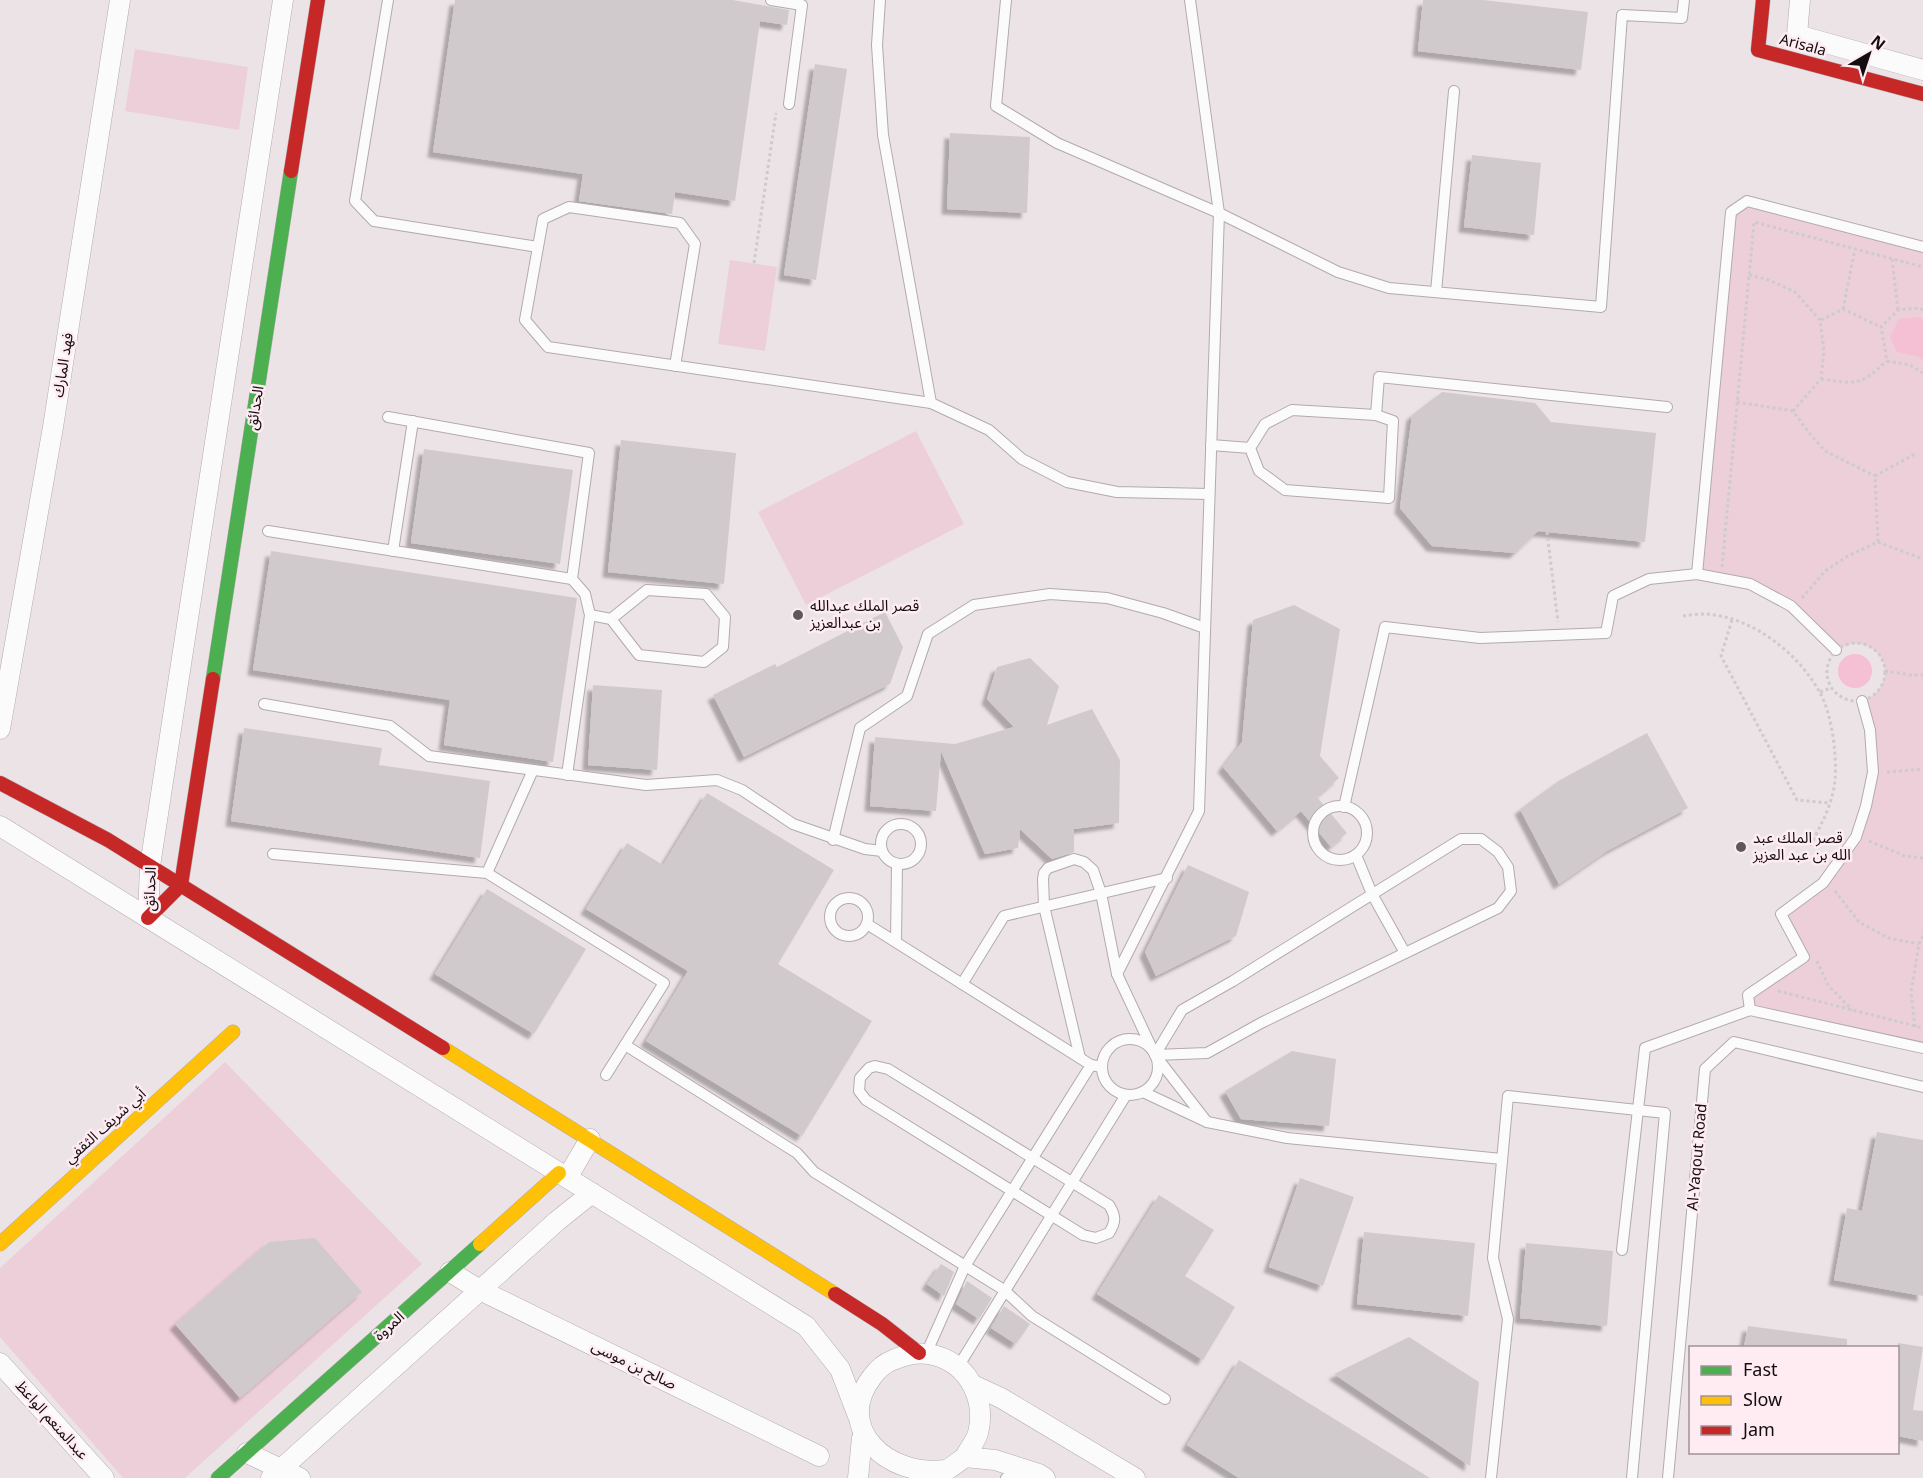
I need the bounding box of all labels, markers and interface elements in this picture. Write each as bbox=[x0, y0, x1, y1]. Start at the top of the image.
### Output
street label: Arisala bbox=[1776, 23, 1830, 67]
north arrow bbox=[1839, 24, 1899, 84]
text: N bbox=[1862, 26, 1894, 60]
street label: فهد المارك bbox=[42, 330, 84, 400]
street label: الحدائق bbox=[236, 383, 274, 433]
place label: قصر الملك عبدالله بن عبدالعزيز bbox=[809, 590, 919, 639]
marker: قصر الملك عبدالله بن عبدالعزيز bbox=[791, 608, 805, 622]
place label: قصر الملك عبد الله بن عبد العزيز bbox=[1752, 822, 1851, 871]
marker: قصر الملك عبد الله بن عبد العزيز bbox=[1734, 840, 1748, 854]
street label: الحدائق bbox=[133, 866, 167, 912]
street label: أبي شريف الثقفي bbox=[56, 1079, 154, 1173]
street label: Al-Yaqout Road bbox=[1676, 1102, 1718, 1212]
street label: المروة bbox=[365, 1302, 413, 1350]
street label: صالح بن موسى bbox=[586, 1330, 682, 1400]
legend bbox=[1689, 1346, 1899, 1454]
text: Fast bbox=[1743, 1351, 1778, 1389]
street label: عبدالمنعم الواعظ bbox=[7, 1372, 98, 1468]
text: Slow bbox=[1743, 1381, 1782, 1419]
text: Jam bbox=[1741, 1411, 1775, 1449]

